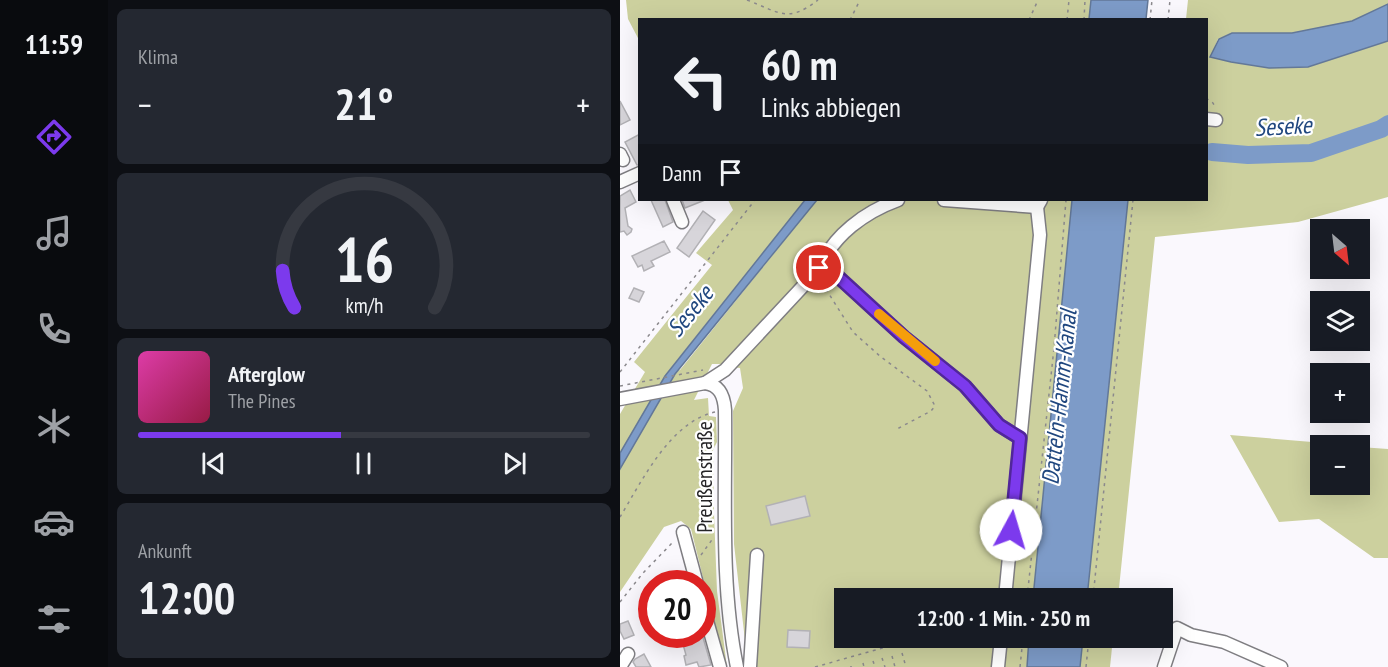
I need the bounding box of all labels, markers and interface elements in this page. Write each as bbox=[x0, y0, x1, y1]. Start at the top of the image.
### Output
text: 11:59 bbox=[25, 27, 83, 61]
text: 60 m bbox=[761, 37, 838, 92]
icon: left bbox=[662, 42, 740, 120]
text: Klima bbox=[138, 44, 178, 70]
text: 21° bbox=[334, 74, 394, 132]
text: − bbox=[138, 83, 152, 126]
text: + bbox=[576, 83, 590, 126]
text: Links abbiegen bbox=[761, 90, 901, 124]
water label: Seseke bbox=[1254, 109, 1314, 143]
icon: directions bbox=[33, 116, 75, 158]
icon: arrive bbox=[714, 156, 747, 189]
text: Dann bbox=[662, 159, 702, 187]
icon: music bbox=[33, 212, 75, 254]
text: 16 bbox=[334, 219, 394, 300]
north arrow bbox=[1310, 219, 1370, 279]
map controls bbox=[1310, 219, 1370, 495]
pin bbox=[793, 242, 844, 293]
icon: arrive bbox=[802, 251, 835, 284]
water label: Seseke bbox=[660, 277, 721, 343]
button: layers bbox=[1310, 291, 1370, 351]
text: km/h bbox=[345, 292, 383, 320]
water label: Datteln-Hamm-Kanal bbox=[1034, 306, 1084, 486]
icon: phone bbox=[33, 308, 75, 350]
text: Afterglow bbox=[228, 360, 305, 388]
button: + bbox=[1310, 363, 1370, 423]
text: The Pines bbox=[228, 388, 295, 414]
icon: climate bbox=[33, 405, 75, 447]
street label: Preußenstraße bbox=[690, 421, 718, 533]
button: − bbox=[1310, 435, 1370, 495]
icon: previous bbox=[197, 447, 230, 480]
icon: pause bbox=[347, 447, 380, 480]
icon: next bbox=[498, 447, 531, 480]
position arrow bbox=[979, 498, 1043, 562]
icon: car bbox=[33, 501, 75, 543]
text: Ankunft bbox=[138, 538, 192, 564]
text: 12:00 bbox=[138, 568, 235, 626]
speed limit sign: 20 bbox=[638, 570, 716, 648]
icon: filters bbox=[33, 598, 75, 640]
text: 12:00 · 1 Min. · 250 m bbox=[917, 604, 1090, 632]

